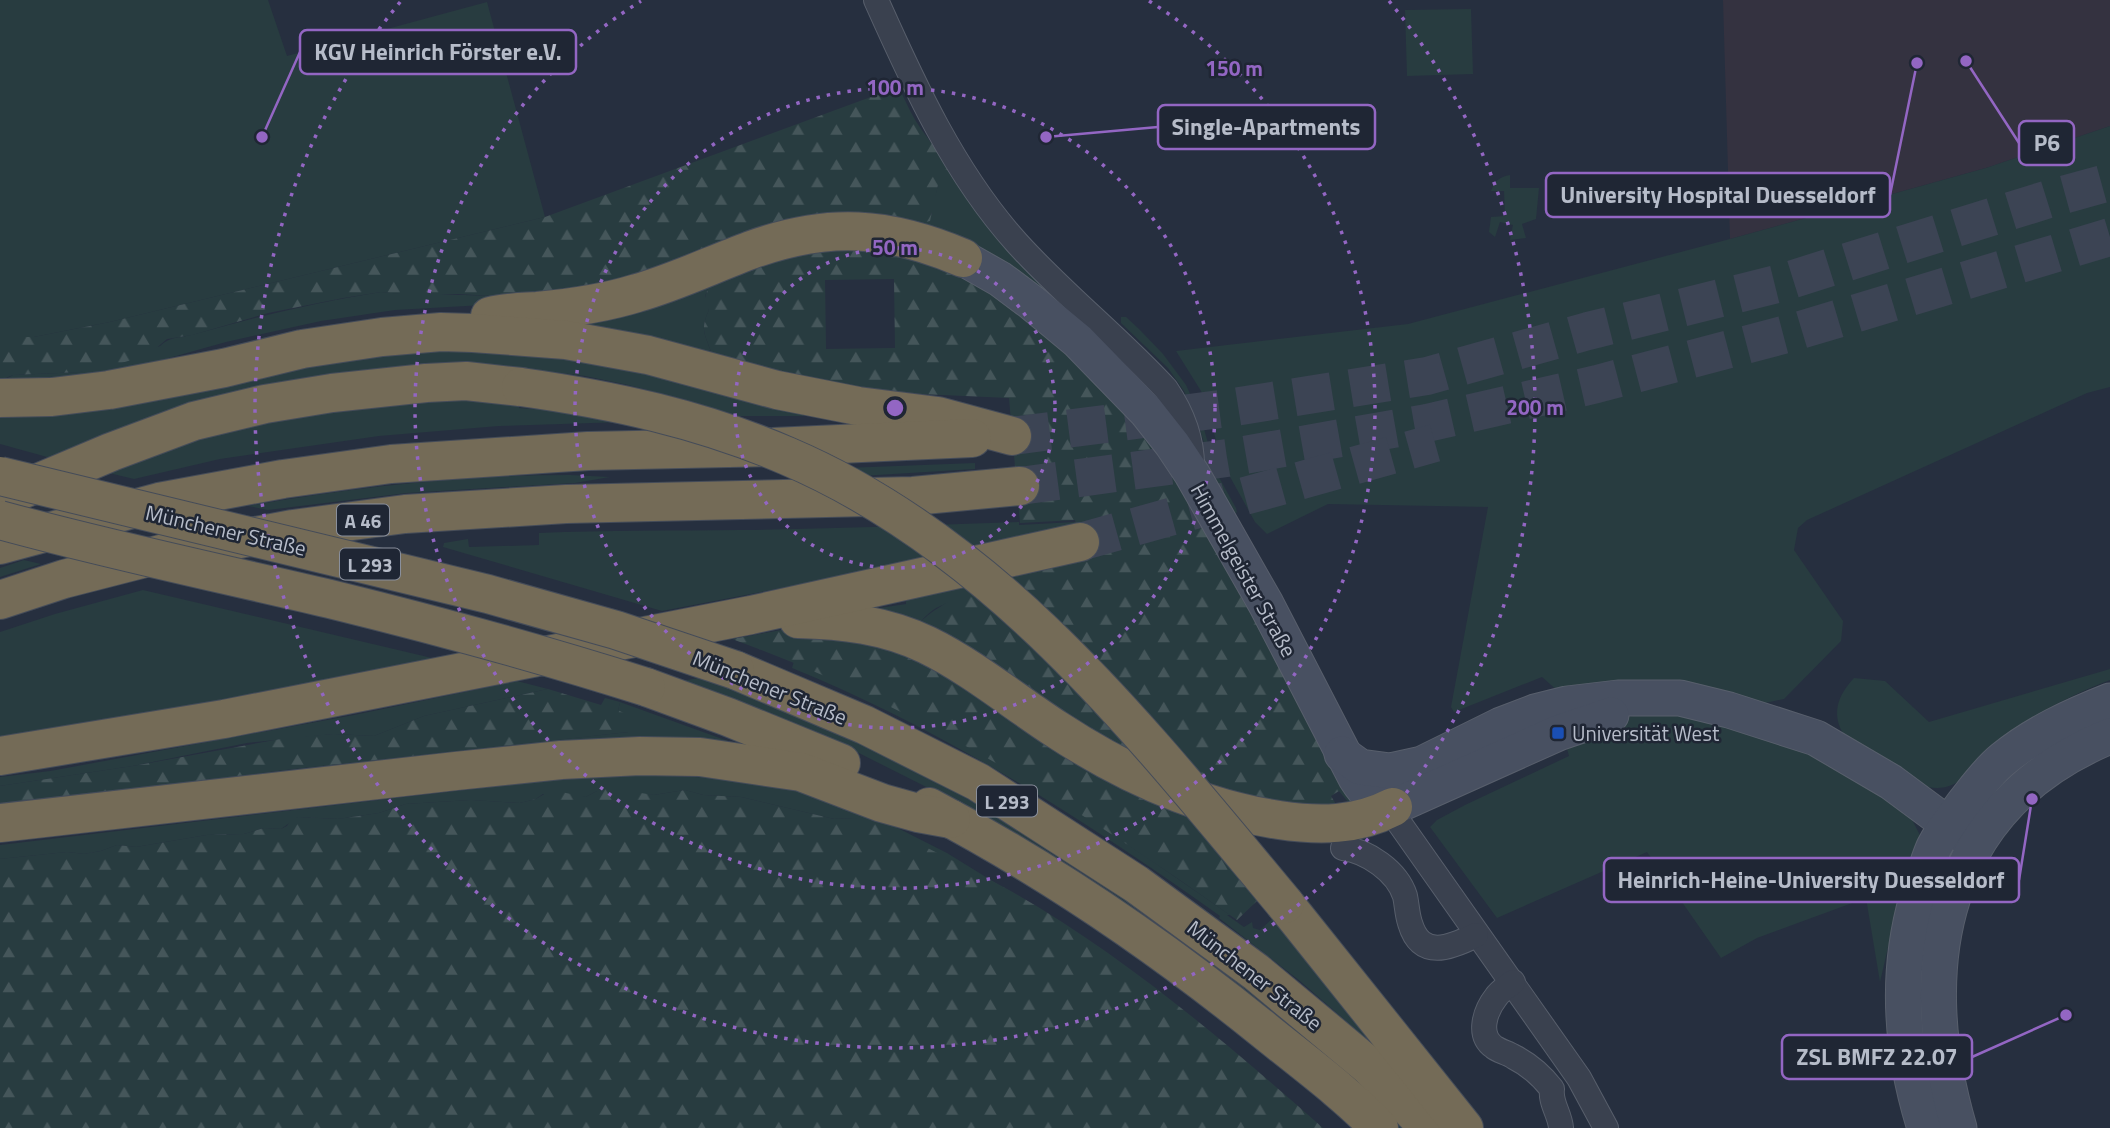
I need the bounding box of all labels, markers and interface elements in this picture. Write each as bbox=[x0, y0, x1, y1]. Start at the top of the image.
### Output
callout: KGV Heinrich Förster e.V. bbox=[300, 30, 576, 74]
text: KGV Heinrich Förster e.V. bbox=[314, 34, 562, 69]
text: 150 m bbox=[1205, 52, 1263, 84]
text: 100 m bbox=[866, 71, 924, 103]
callout: Single-Apartments bbox=[1158, 105, 1375, 149]
text: Single-Apartments bbox=[1172, 109, 1361, 144]
callout: P6 bbox=[2019, 121, 2074, 165]
text: P6 bbox=[2034, 125, 2060, 160]
callout: University Hospital Duesseldorf bbox=[1546, 173, 1890, 217]
text: University Hospital Duesseldorf bbox=[1560, 177, 1876, 212]
text: 50 m bbox=[872, 231, 918, 263]
text: 200 m bbox=[1506, 391, 1564, 423]
centre of rings bbox=[883, 396, 907, 420]
street label: Himmelgeister Straße bbox=[1183, 477, 1305, 663]
street label: Münchener Straße bbox=[143, 496, 309, 564]
road number: A 46 bbox=[337, 505, 389, 536]
road number: L 293 bbox=[340, 548, 400, 580]
street label: Münchener Straße bbox=[688, 641, 852, 733]
place label: Universität West bbox=[1572, 717, 1720, 749]
marker: Universität West bbox=[1550, 725, 1566, 741]
road number: L 293 bbox=[977, 786, 1037, 816]
callout: Heinrich-Heine-University Duesseldorf bbox=[1604, 858, 2019, 902]
text: Heinrich-Heine-University Duesseldorf bbox=[1618, 862, 2004, 897]
street label: Münchener Straße bbox=[1181, 912, 1329, 1038]
callout: ZSL BMFZ 22.07 bbox=[1782, 1035, 1972, 1079]
text: ZSL BMFZ 22.07 bbox=[1796, 1039, 1958, 1074]

